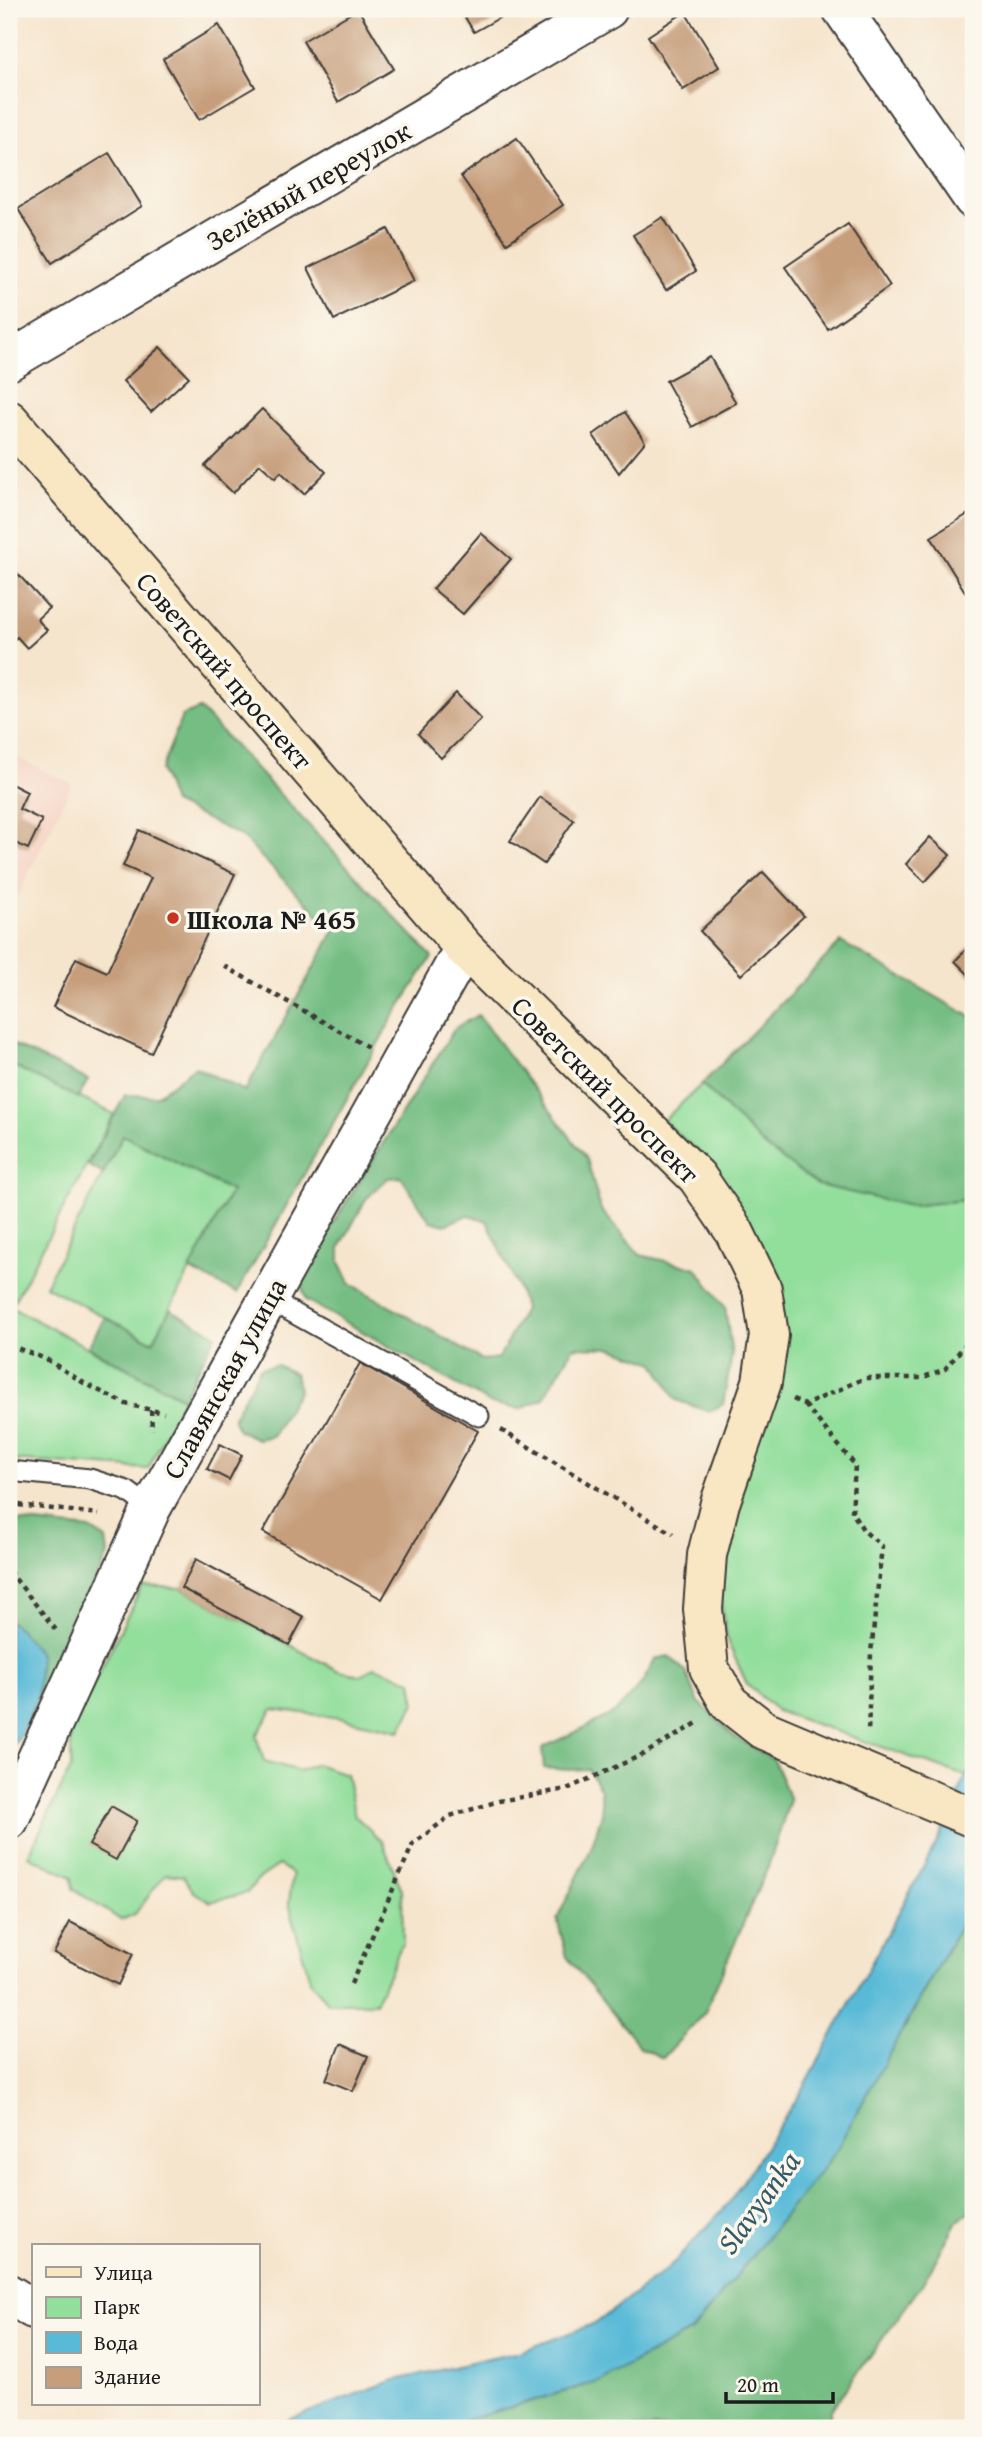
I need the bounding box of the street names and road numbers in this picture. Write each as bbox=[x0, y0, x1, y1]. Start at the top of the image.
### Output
street label: Зелёный переулок bbox=[198, 109, 418, 260]
street label: Советский проспект bbox=[127, 562, 323, 779]
street label: Советский проспект bbox=[503, 986, 710, 1193]
street label: Славянская улица bbox=[152, 1269, 297, 1486]

